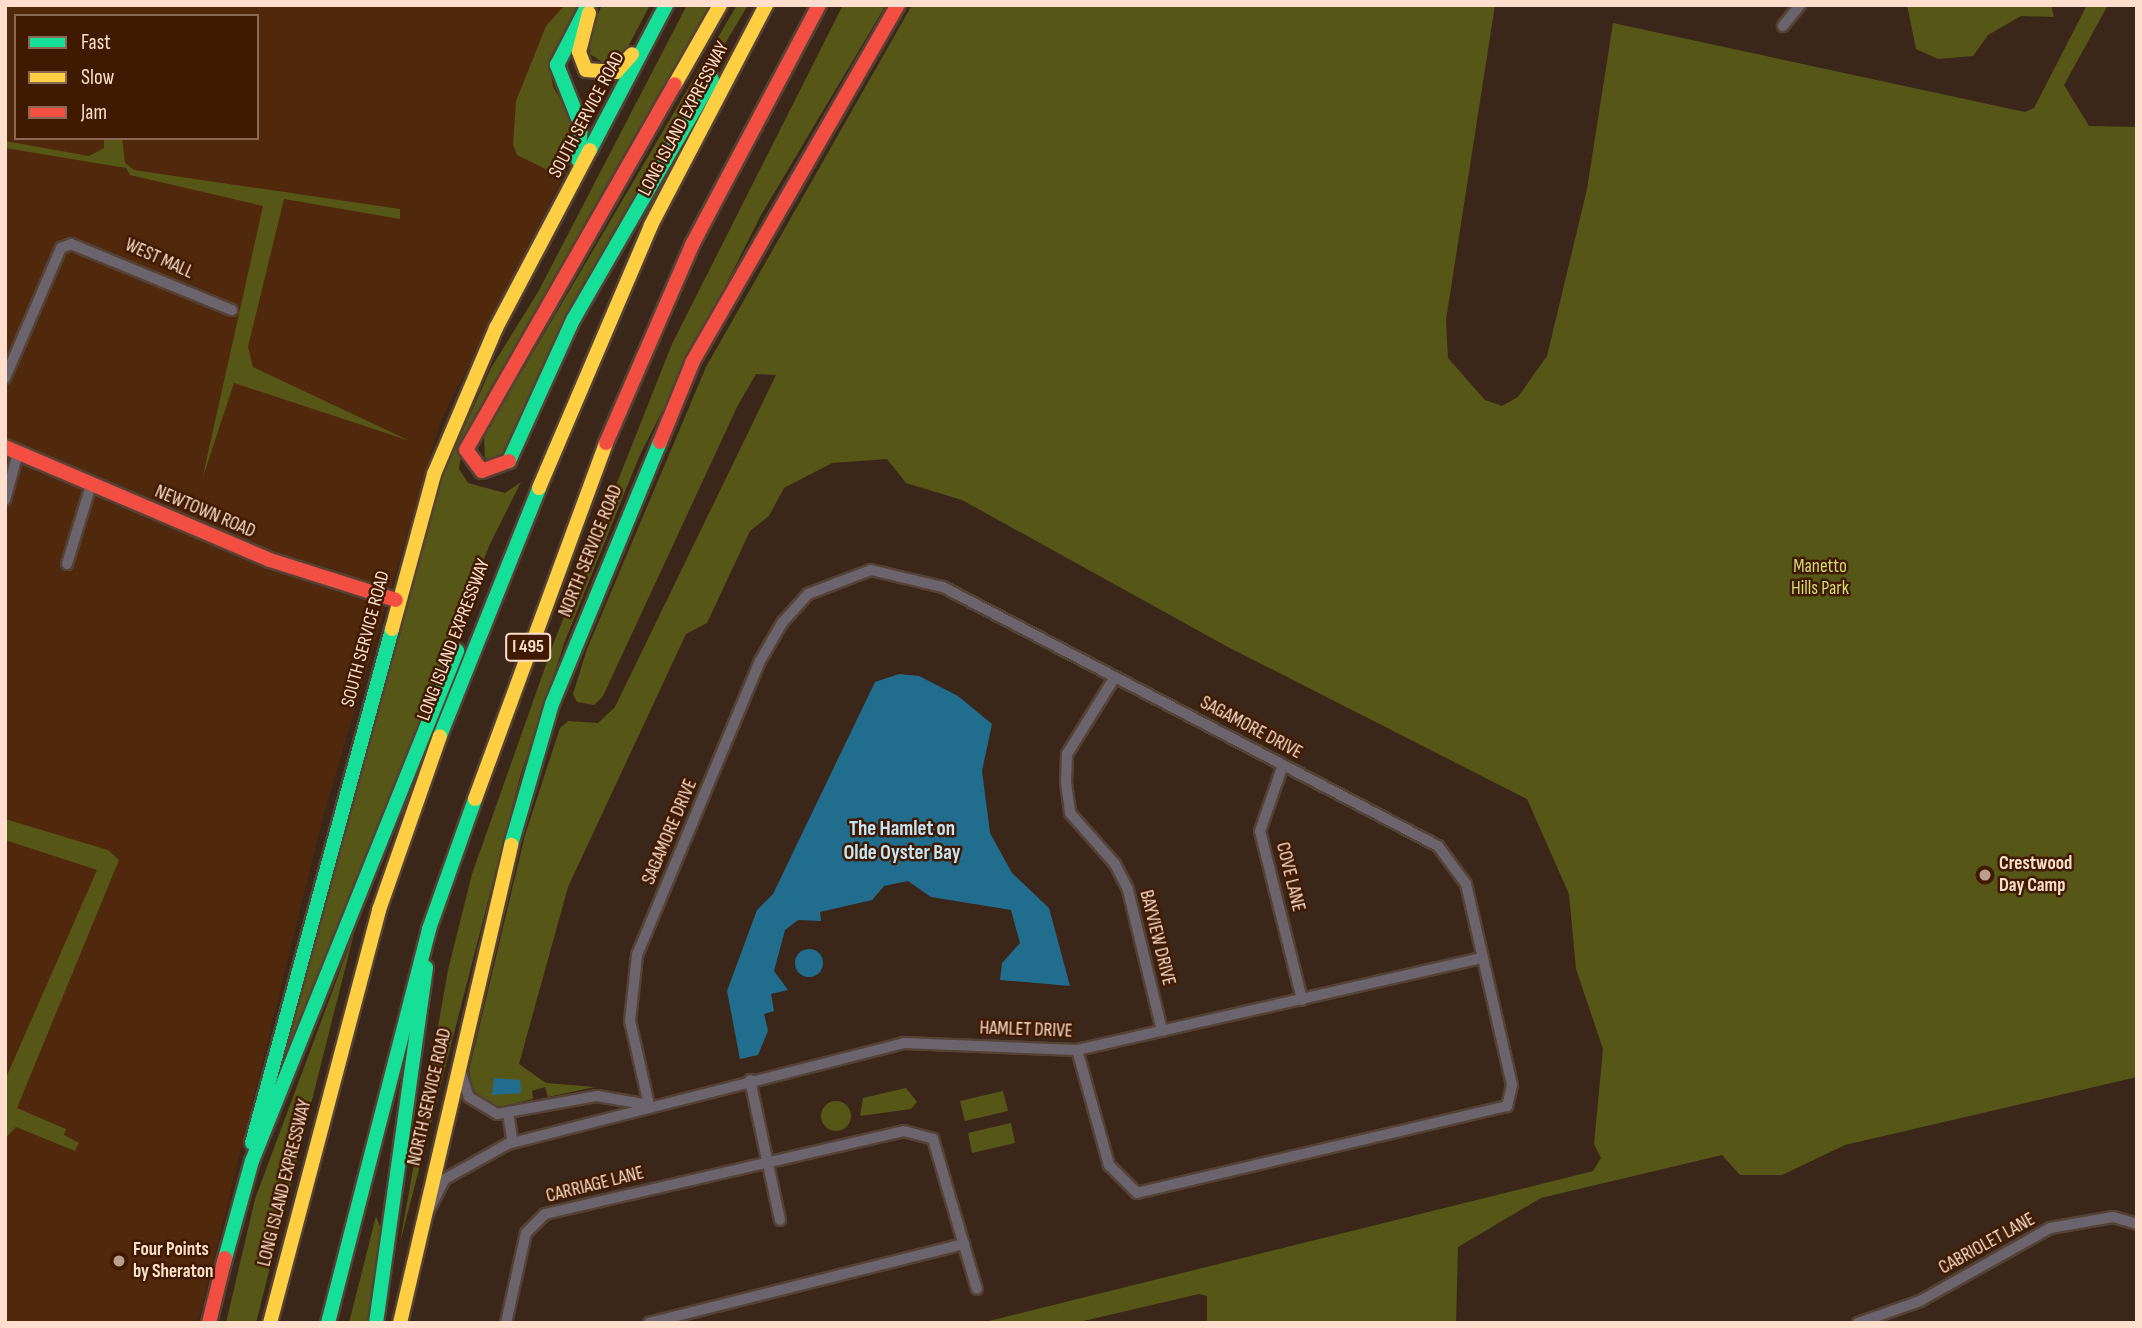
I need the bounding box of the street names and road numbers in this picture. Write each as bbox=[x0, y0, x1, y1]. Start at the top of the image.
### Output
street label: LONG ISLAND EXPRESSWAY bbox=[634, 38, 734, 200]
street label: SOUTH SERVICE ROAD bbox=[544, 48, 630, 182]
street label: WEST MALL bbox=[121, 234, 197, 284]
street label: NEWTOWN ROAD bbox=[151, 481, 259, 543]
street label: NORTH SERVICE ROAD bbox=[554, 482, 628, 620]
street label: LONG ISLAND EXPRESSWAY bbox=[413, 556, 495, 724]
street label: SOUTH SERVICE ROAD bbox=[337, 569, 395, 709]
road number: I 495 bbox=[504, 632, 552, 662]
street label: SAGAMORE DRIVE bbox=[1196, 692, 1306, 764]
street label: SAGAMORE DRIVE bbox=[638, 776, 702, 888]
street label: COVE LANE bbox=[1270, 840, 1310, 914]
street label: BAYVIEW DRIVE bbox=[1134, 888, 1180, 988]
street label: HAMLET DRIVE bbox=[979, 1017, 1073, 1043]
street label: NORTH SERVICE ROAD bbox=[403, 1026, 457, 1168]
street label: LONG ISLAND EXPRESSWAY bbox=[253, 1097, 317, 1269]
street label: CARRIAGE LANE bbox=[544, 1162, 646, 1208]
street label: CABRIOLET LANE bbox=[1935, 1208, 2039, 1280]

